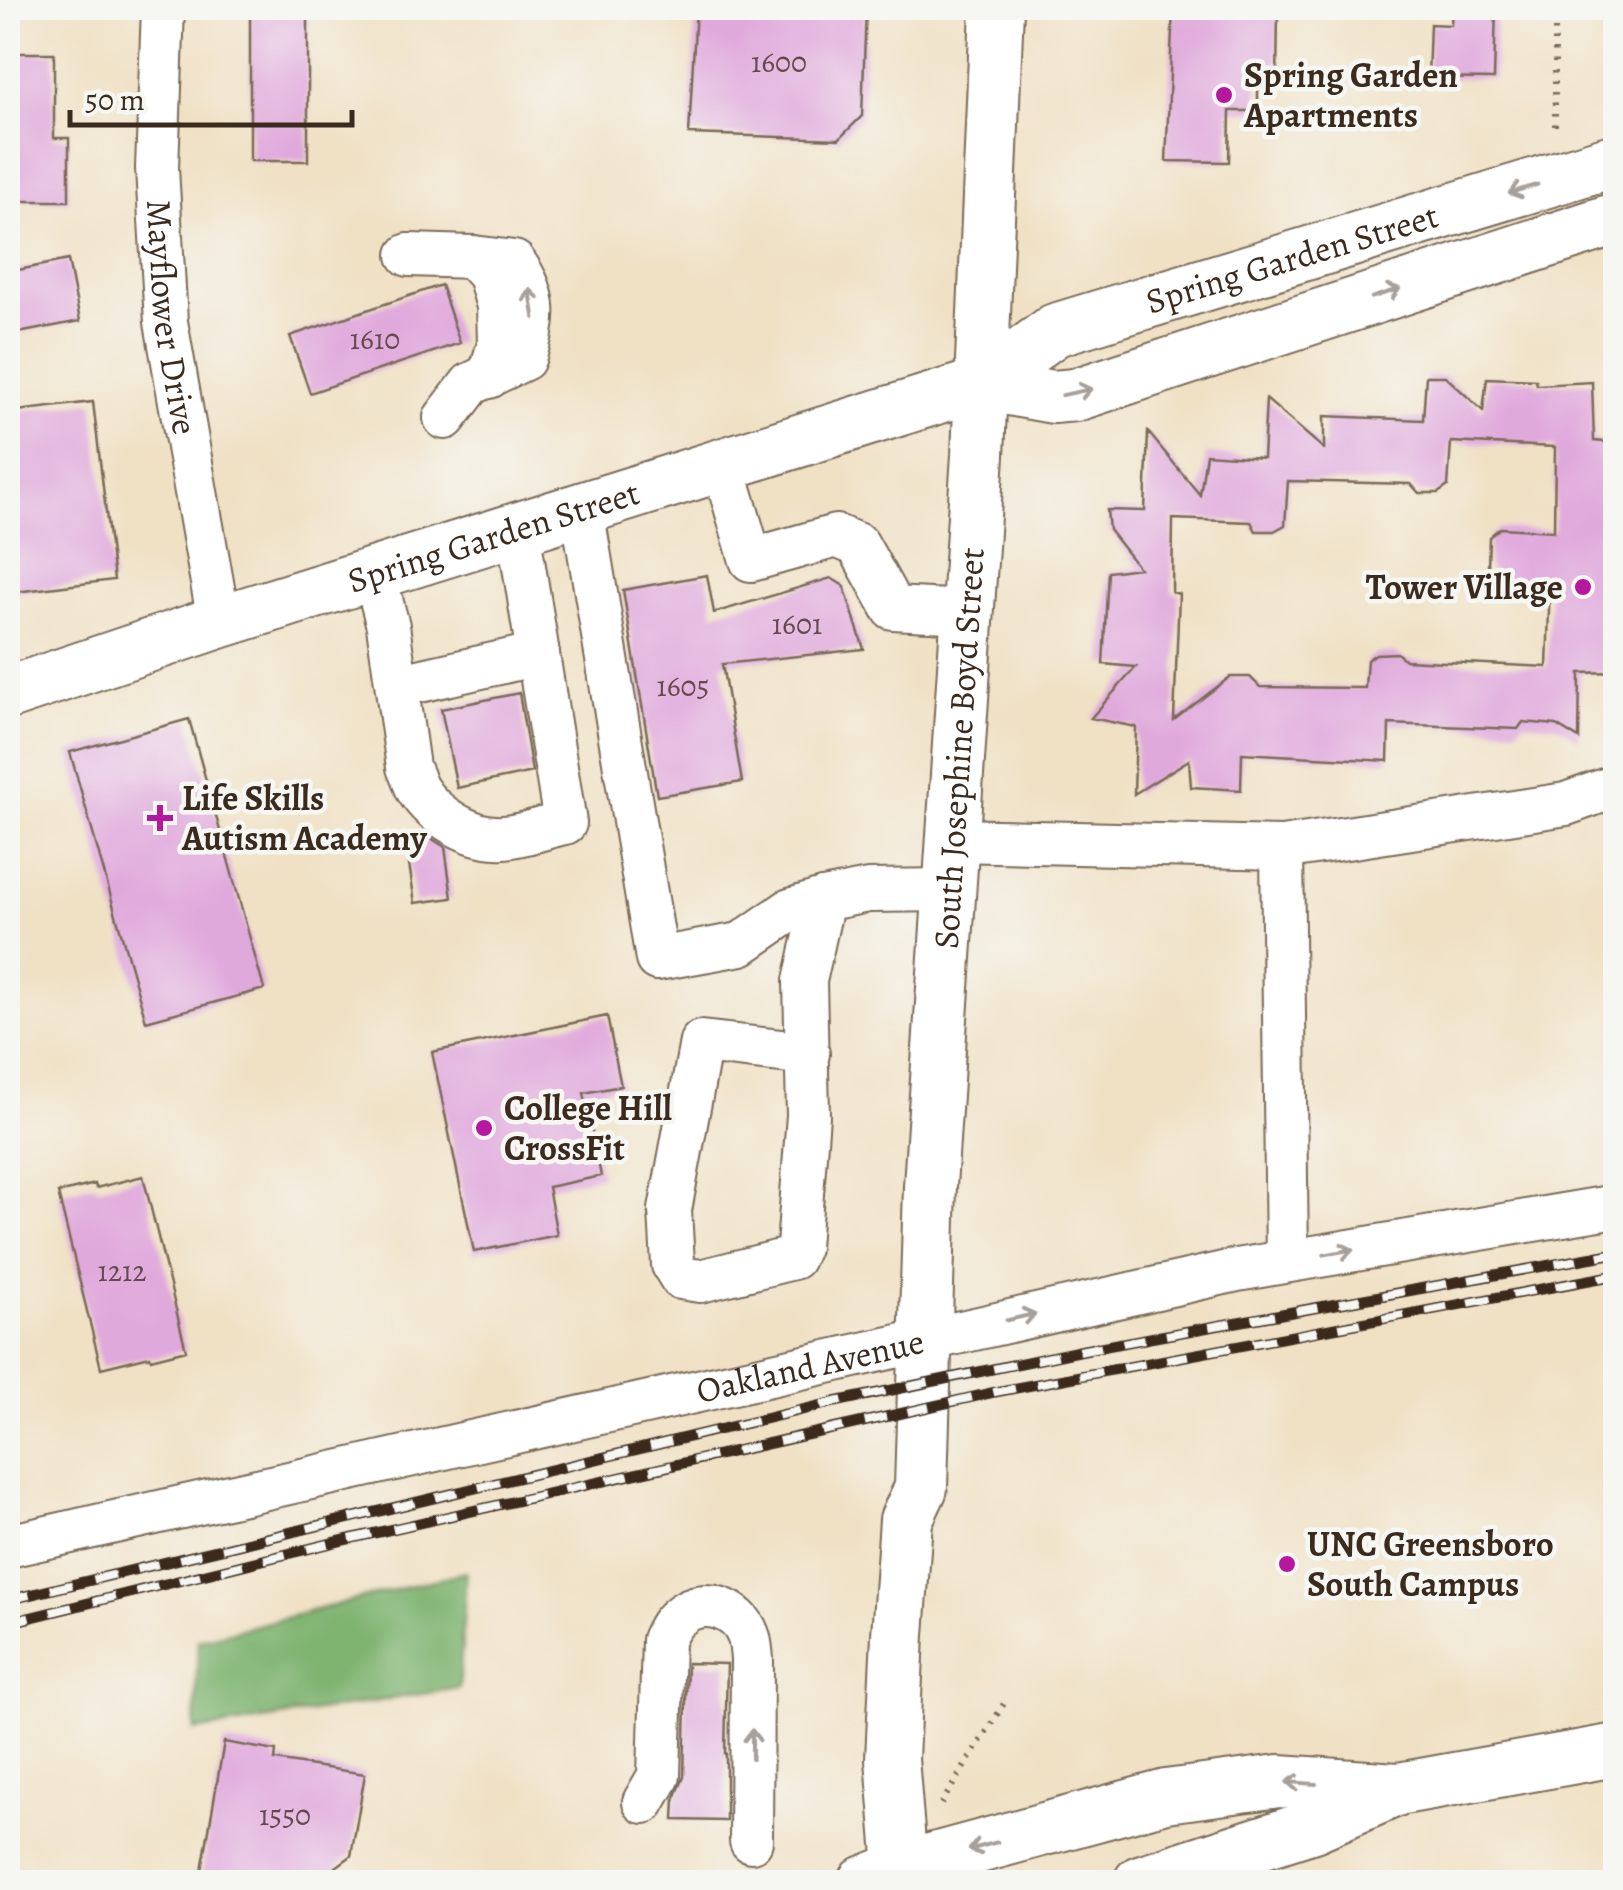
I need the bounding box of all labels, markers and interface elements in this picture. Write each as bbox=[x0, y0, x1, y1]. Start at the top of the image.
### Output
house number: 1600 bbox=[751, 42, 807, 82]
place label: Spring Garden Apartments bbox=[1243, 51, 1458, 139]
scale bar bbox=[70, 65, 352, 127]
text: 50 m bbox=[85, 80, 145, 120]
marker: Spring Garden Apartments bbox=[1213, 84, 1235, 106]
one-way arrow bbox=[1507, 181, 1539, 199]
street label: Spring Garden Street bbox=[1140, 191, 1444, 325]
street label: Mayflower Drive bbox=[135, 198, 209, 438]
one-way arrow bbox=[1370, 282, 1401, 300]
one-way arrow bbox=[522, 287, 541, 320]
house number: 1610 bbox=[350, 319, 400, 359]
one-way arrow bbox=[1060, 382, 1092, 401]
street label: Spring Garden Street bbox=[341, 468, 645, 604]
street label: South Josephine Boyd Street bbox=[922, 546, 996, 950]
place label: Tower Village bbox=[1366, 563, 1563, 611]
marker: Tower Village bbox=[1572, 576, 1594, 598]
house number: 1601 bbox=[772, 604, 822, 644]
house number: 1605 bbox=[656, 666, 710, 706]
place label: Life Skills Autism Academy bbox=[181, 774, 427, 862]
marker: Life Skills Autism Academy bbox=[147, 805, 173, 831]
place label: College Hill CrossFit bbox=[504, 1084, 672, 1172]
marker: College Hill CrossFit bbox=[473, 1117, 495, 1139]
one-way arrow bbox=[1323, 1242, 1355, 1261]
house number: 1212 bbox=[97, 1251, 147, 1291]
one-way arrow bbox=[1004, 1307, 1036, 1326]
street label: Oakland Avenue bbox=[692, 1317, 928, 1415]
place label: UNC Greensboro South Campus bbox=[1307, 1520, 1554, 1608]
marker: UNC Greensboro South Campus bbox=[1276, 1553, 1298, 1575]
one-way arrow bbox=[742, 1728, 761, 1760]
one-way arrow bbox=[1285, 1773, 1317, 1792]
house number: 1550 bbox=[259, 1795, 311, 1835]
one-way arrow bbox=[968, 1837, 999, 1856]

